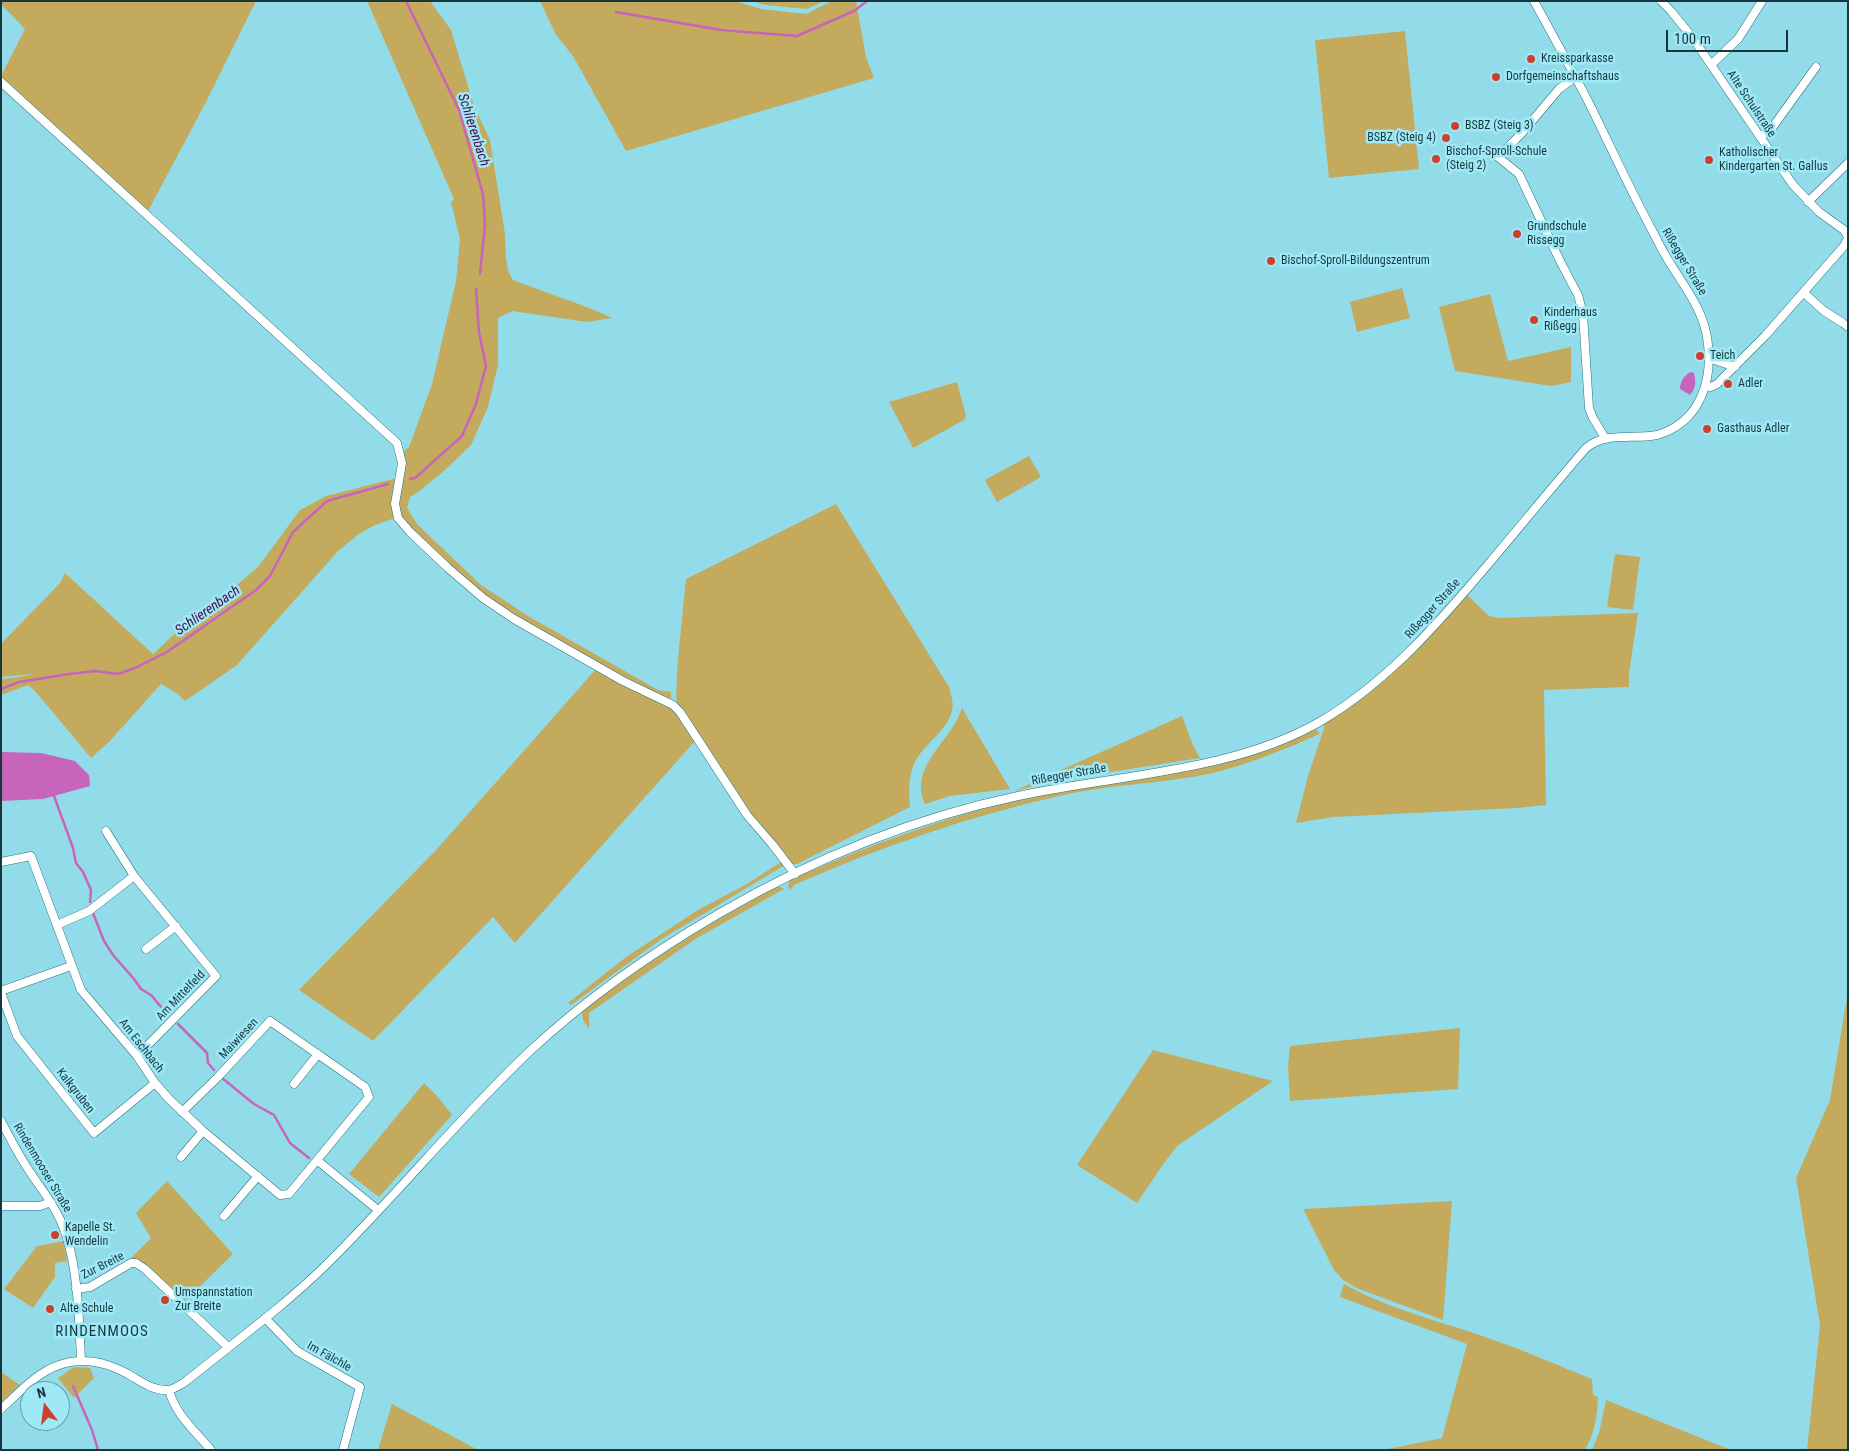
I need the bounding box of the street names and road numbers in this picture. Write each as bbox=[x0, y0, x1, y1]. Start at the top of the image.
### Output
street label: Alte Schulstraße bbox=[1723, 68, 1779, 140]
street label: Rißegger Straße bbox=[1658, 226, 1710, 298]
street label: Rißegger Straße bbox=[1402, 576, 1464, 642]
street label: Rißegger Straße bbox=[1030, 761, 1108, 789]
street label: Am Mittelfeld bbox=[154, 968, 208, 1024]
street label: Am Eschbach bbox=[115, 1016, 167, 1076]
street label: Maiwiesen bbox=[216, 1016, 262, 1062]
street label: Kalkgruben bbox=[53, 1066, 97, 1116]
street label: Rindenmooser Straße bbox=[10, 1121, 74, 1215]
street label: Zur Breite bbox=[79, 1249, 127, 1283]
street label: Im Fälchle bbox=[304, 1339, 354, 1375]

